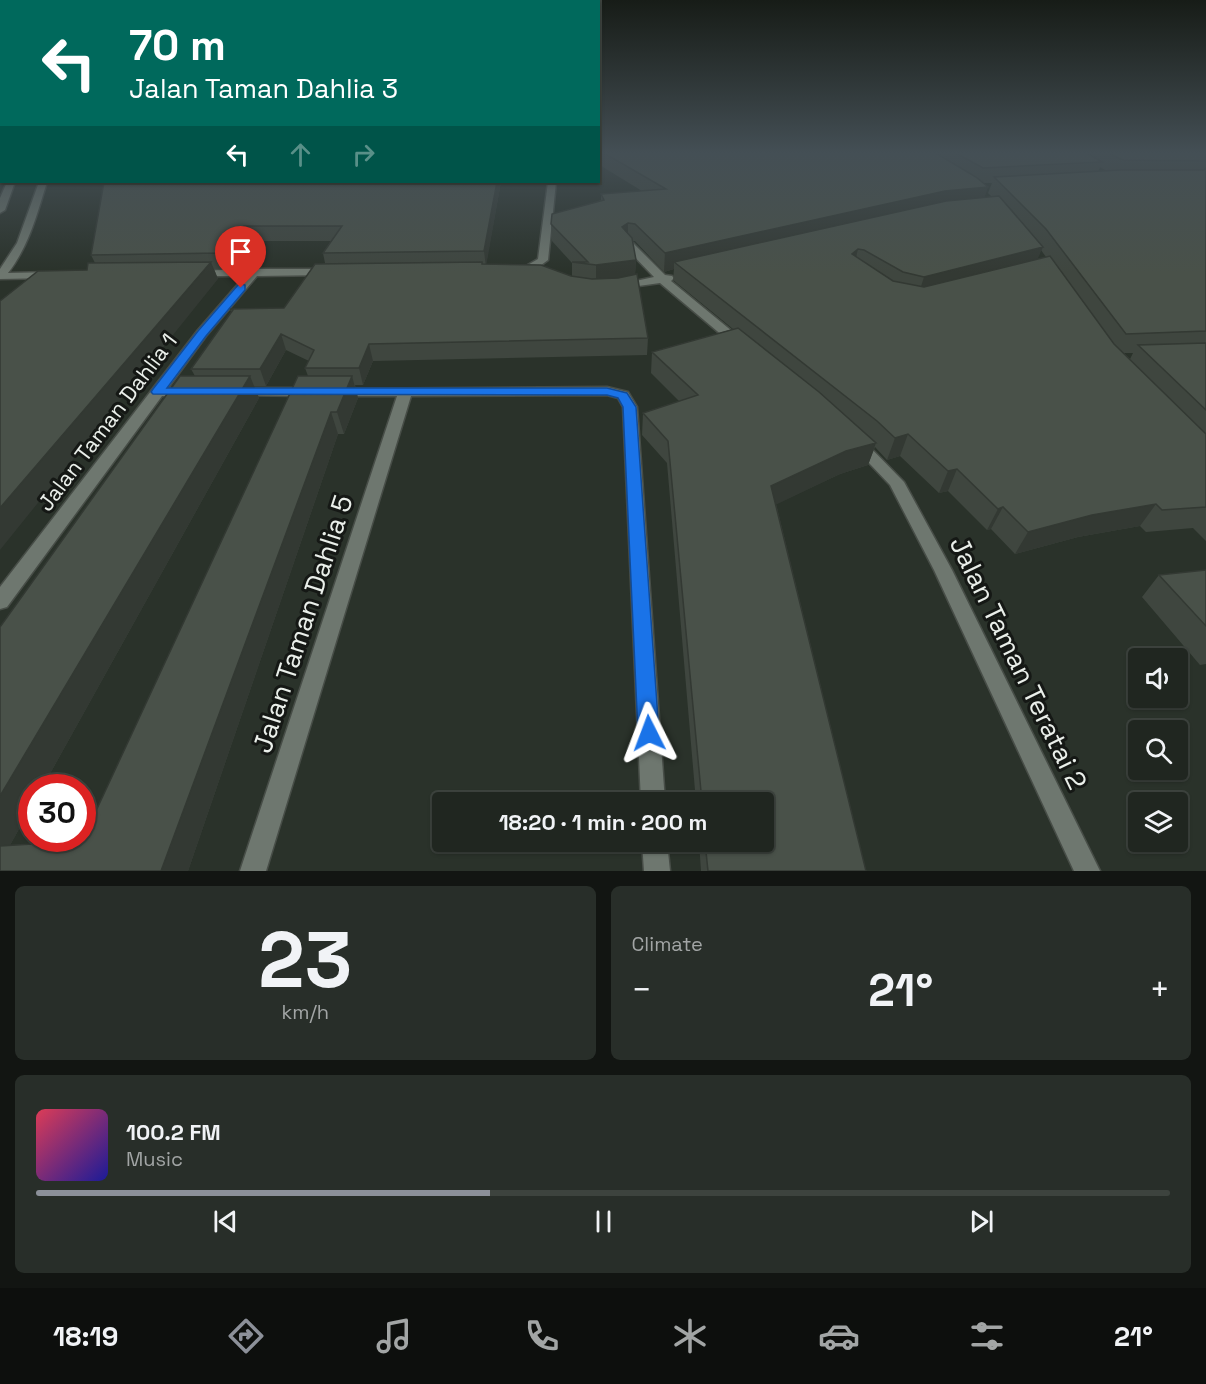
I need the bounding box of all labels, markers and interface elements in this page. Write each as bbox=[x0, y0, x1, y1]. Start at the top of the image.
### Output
text: 70 m bbox=[129, 19, 226, 72]
icon: left bbox=[30, 24, 108, 102]
text: Jalan Taman Dahlia 3 bbox=[129, 71, 398, 106]
icon: left bbox=[221, 138, 254, 171]
icon: ahead bbox=[284, 138, 317, 171]
icon: right bbox=[347, 138, 380, 171]
pin bbox=[215, 226, 266, 288]
icon: arrive bbox=[224, 235, 257, 268]
street label: Jalan Taman Dahlia 1 bbox=[31, 328, 183, 516]
street label: Jalan Taman Dahlia 5 bbox=[244, 491, 361, 757]
street label: Jalan Taman Teratai 2 bbox=[942, 530, 1095, 795]
map controls bbox=[1128, 648, 1188, 852]
button: sound bbox=[1128, 648, 1188, 708]
position arrow bbox=[617, 701, 681, 765]
button: search bbox=[1128, 720, 1188, 780]
speed limit sign: 30 bbox=[18, 774, 96, 852]
button: layers bbox=[1128, 792, 1188, 852]
text: 18:20 · 1 min · 200 m bbox=[499, 808, 707, 836]
text: 23 bbox=[258, 910, 352, 1010]
text: Climate bbox=[632, 931, 703, 957]
text: 21° bbox=[868, 962, 933, 1019]
text: − bbox=[632, 969, 652, 1011]
text: + bbox=[1150, 969, 1170, 1011]
text: km/h bbox=[281, 999, 329, 1025]
text: 100.2 FM bbox=[126, 1118, 221, 1146]
text: Music bbox=[126, 1146, 183, 1172]
icon: previous bbox=[209, 1205, 242, 1238]
icon: pause bbox=[587, 1205, 620, 1238]
icon: next bbox=[965, 1205, 998, 1238]
icon: directions bbox=[225, 1315, 267, 1357]
icon: music bbox=[373, 1315, 415, 1357]
icon: phone bbox=[521, 1315, 563, 1357]
icon: climate bbox=[669, 1315, 711, 1357]
icon: car bbox=[818, 1315, 860, 1357]
icon: filters bbox=[966, 1315, 1008, 1357]
text: 18:19 bbox=[53, 1319, 118, 1354]
text: 21° bbox=[1114, 1319, 1153, 1354]

